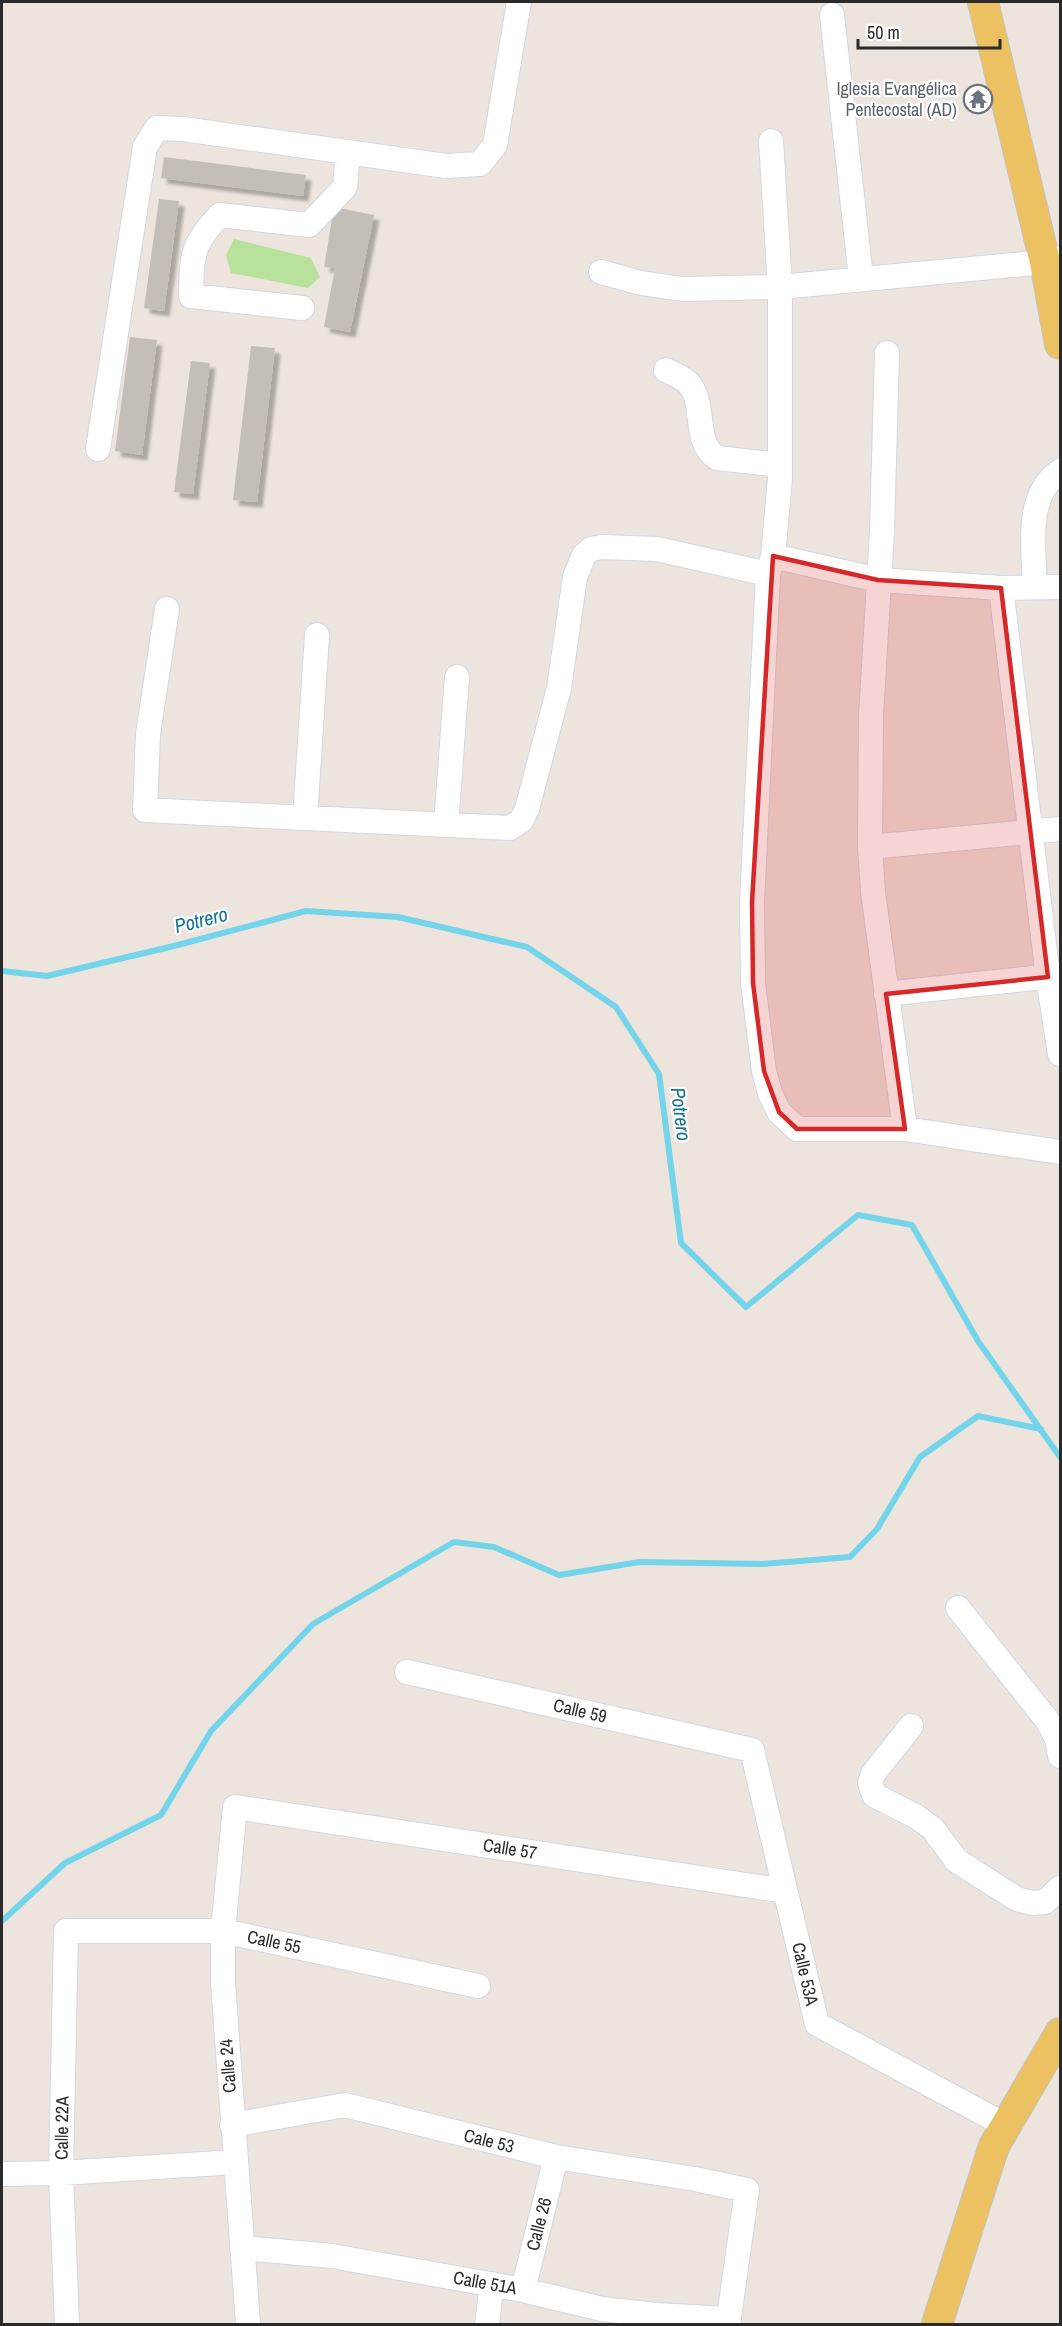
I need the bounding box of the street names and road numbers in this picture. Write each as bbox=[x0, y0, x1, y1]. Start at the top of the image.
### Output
street label: Calle 59 bbox=[551, 1692, 609, 1729]
street label: Calle 57 bbox=[481, 1832, 539, 1865]
street label: Calle 55 bbox=[245, 1924, 303, 1959]
street label: Calle 53A bbox=[786, 1940, 825, 2008]
street label: Calle 24 bbox=[213, 2038, 242, 2094]
street label: Calle 22A bbox=[48, 2096, 75, 2160]
street label: Cale 53 bbox=[461, 2122, 517, 2159]
street label: Calle 26 bbox=[520, 2195, 557, 2253]
street label: Calle 51A bbox=[451, 2265, 519, 2300]

